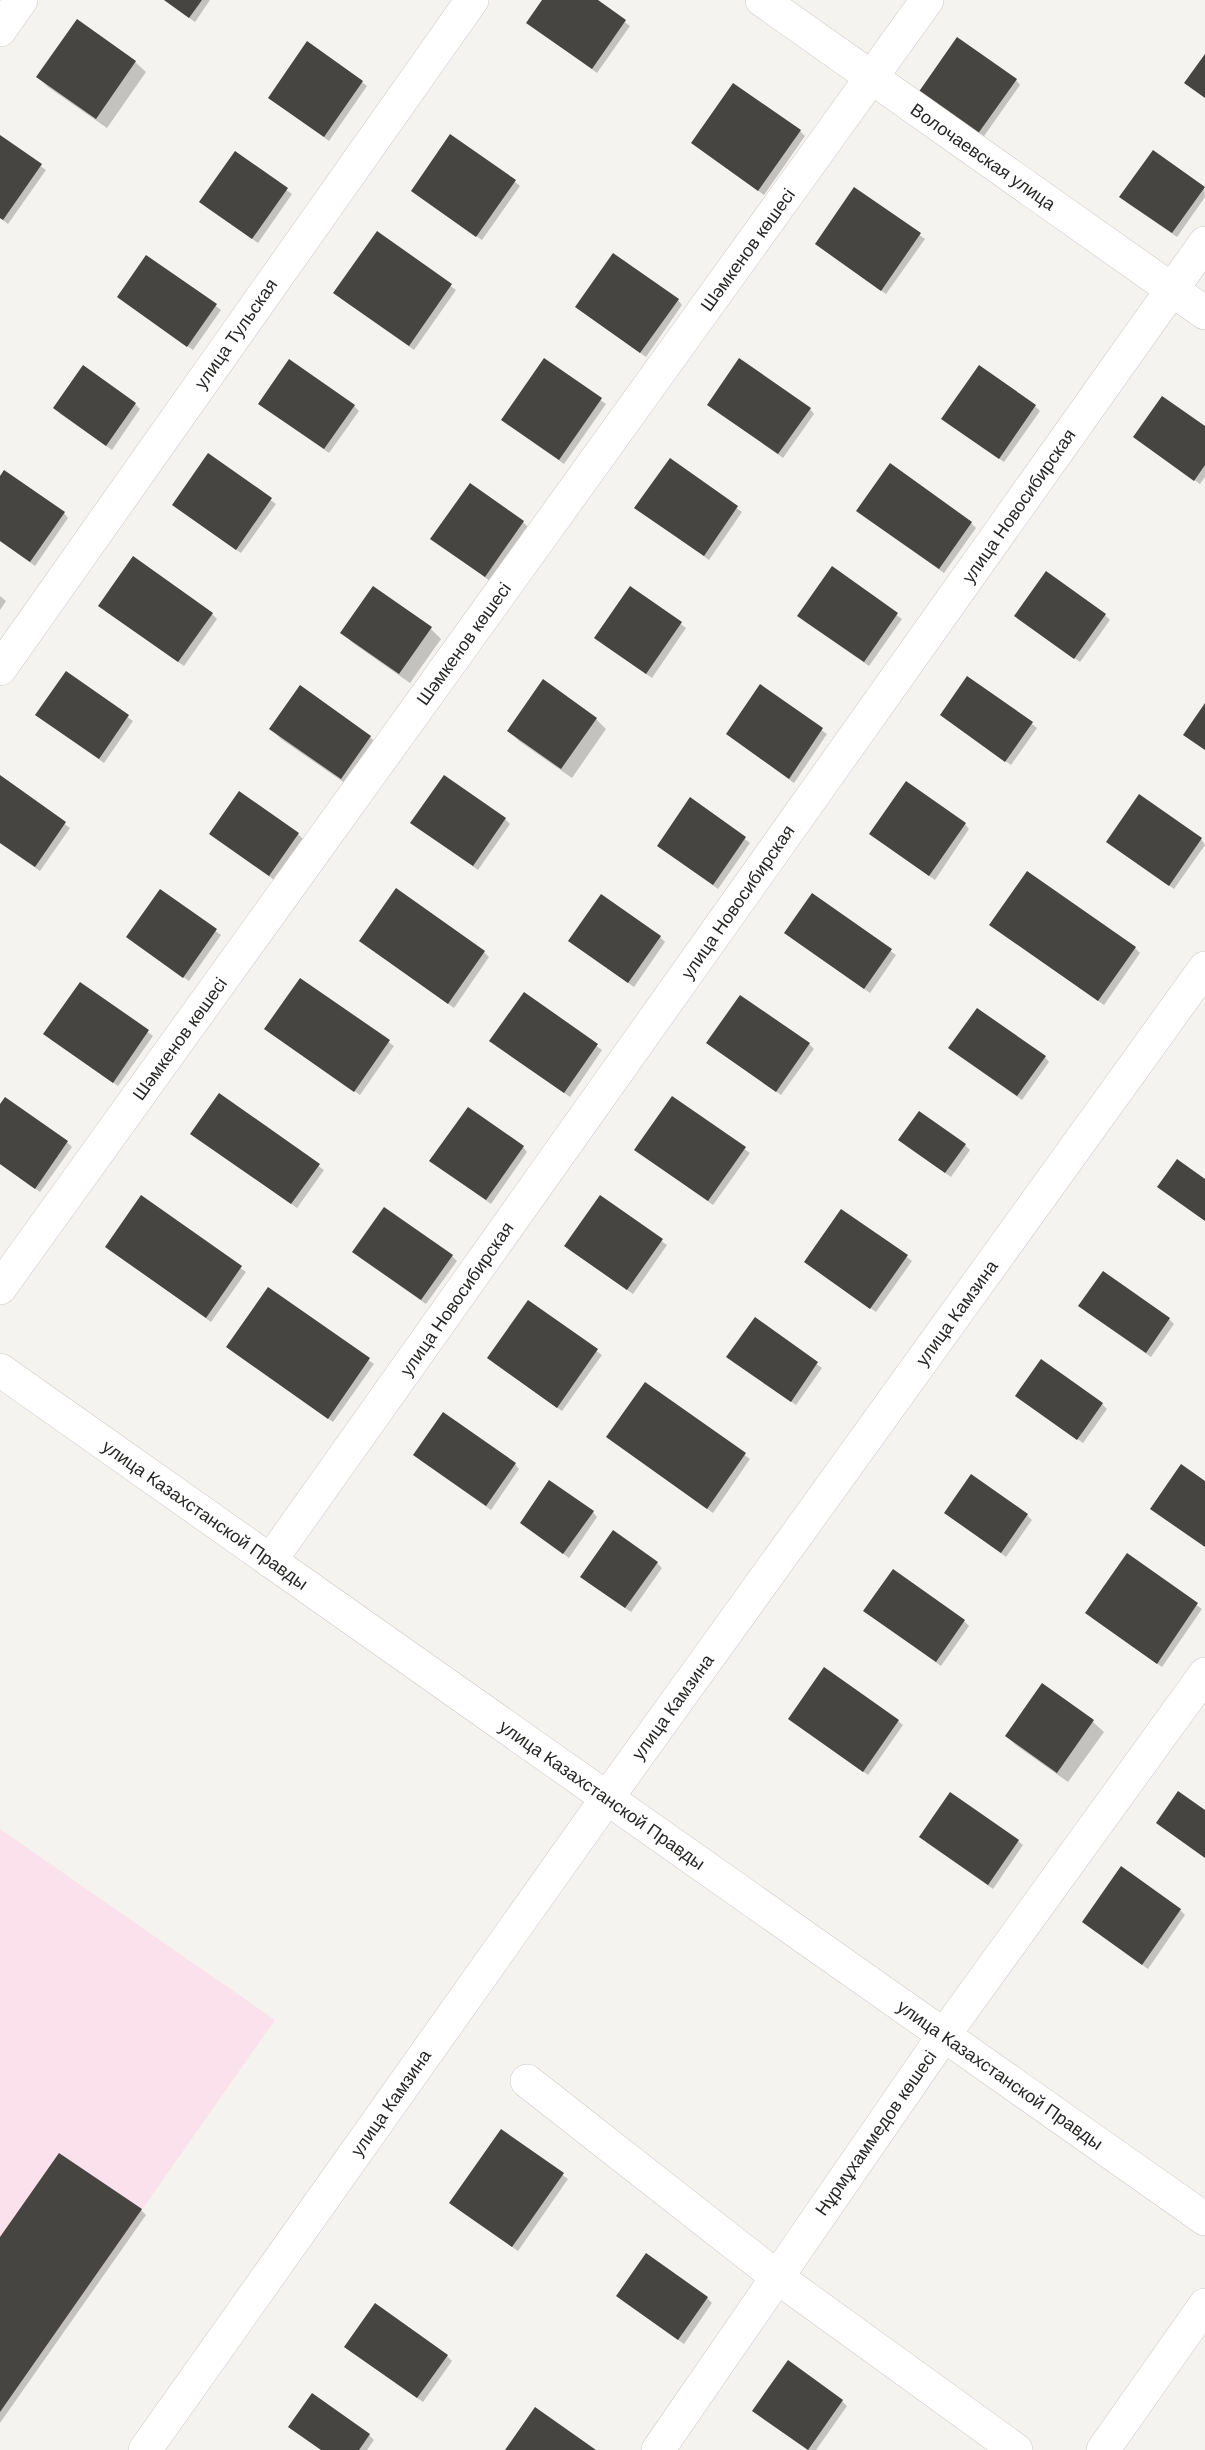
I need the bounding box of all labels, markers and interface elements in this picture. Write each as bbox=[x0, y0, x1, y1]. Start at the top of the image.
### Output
street label: Волочаевская улица bbox=[906, 98, 1061, 217]
street label: Шәмкенов көшесі bbox=[695, 184, 801, 316]
street label: улица Тульская bbox=[189, 274, 283, 394]
street label: улица Новосибирская bbox=[957, 424, 1081, 588]
street label: Шәмкенов көшесі bbox=[411, 578, 517, 710]
street label: улица Новосибирская bbox=[676, 820, 800, 984]
street label: Шәмкенов көшесі bbox=[127, 973, 233, 1105]
street label: улица Новосибирская bbox=[395, 1217, 519, 1381]
street label: улица Камзина bbox=[910, 1255, 1004, 1371]
street label: улица Казахстанской Правды bbox=[97, 1435, 313, 1595]
street label: улица Камзина bbox=[626, 1649, 720, 1765]
street label: улица Казахстанской Правды bbox=[494, 1715, 710, 1875]
street label: улица Казахстанской Правды bbox=[892, 1995, 1108, 2155]
street label: улица Камзина bbox=[345, 2044, 437, 2161]
street label: Нұрмұхаммедов көшесі bbox=[810, 2046, 942, 2220]

